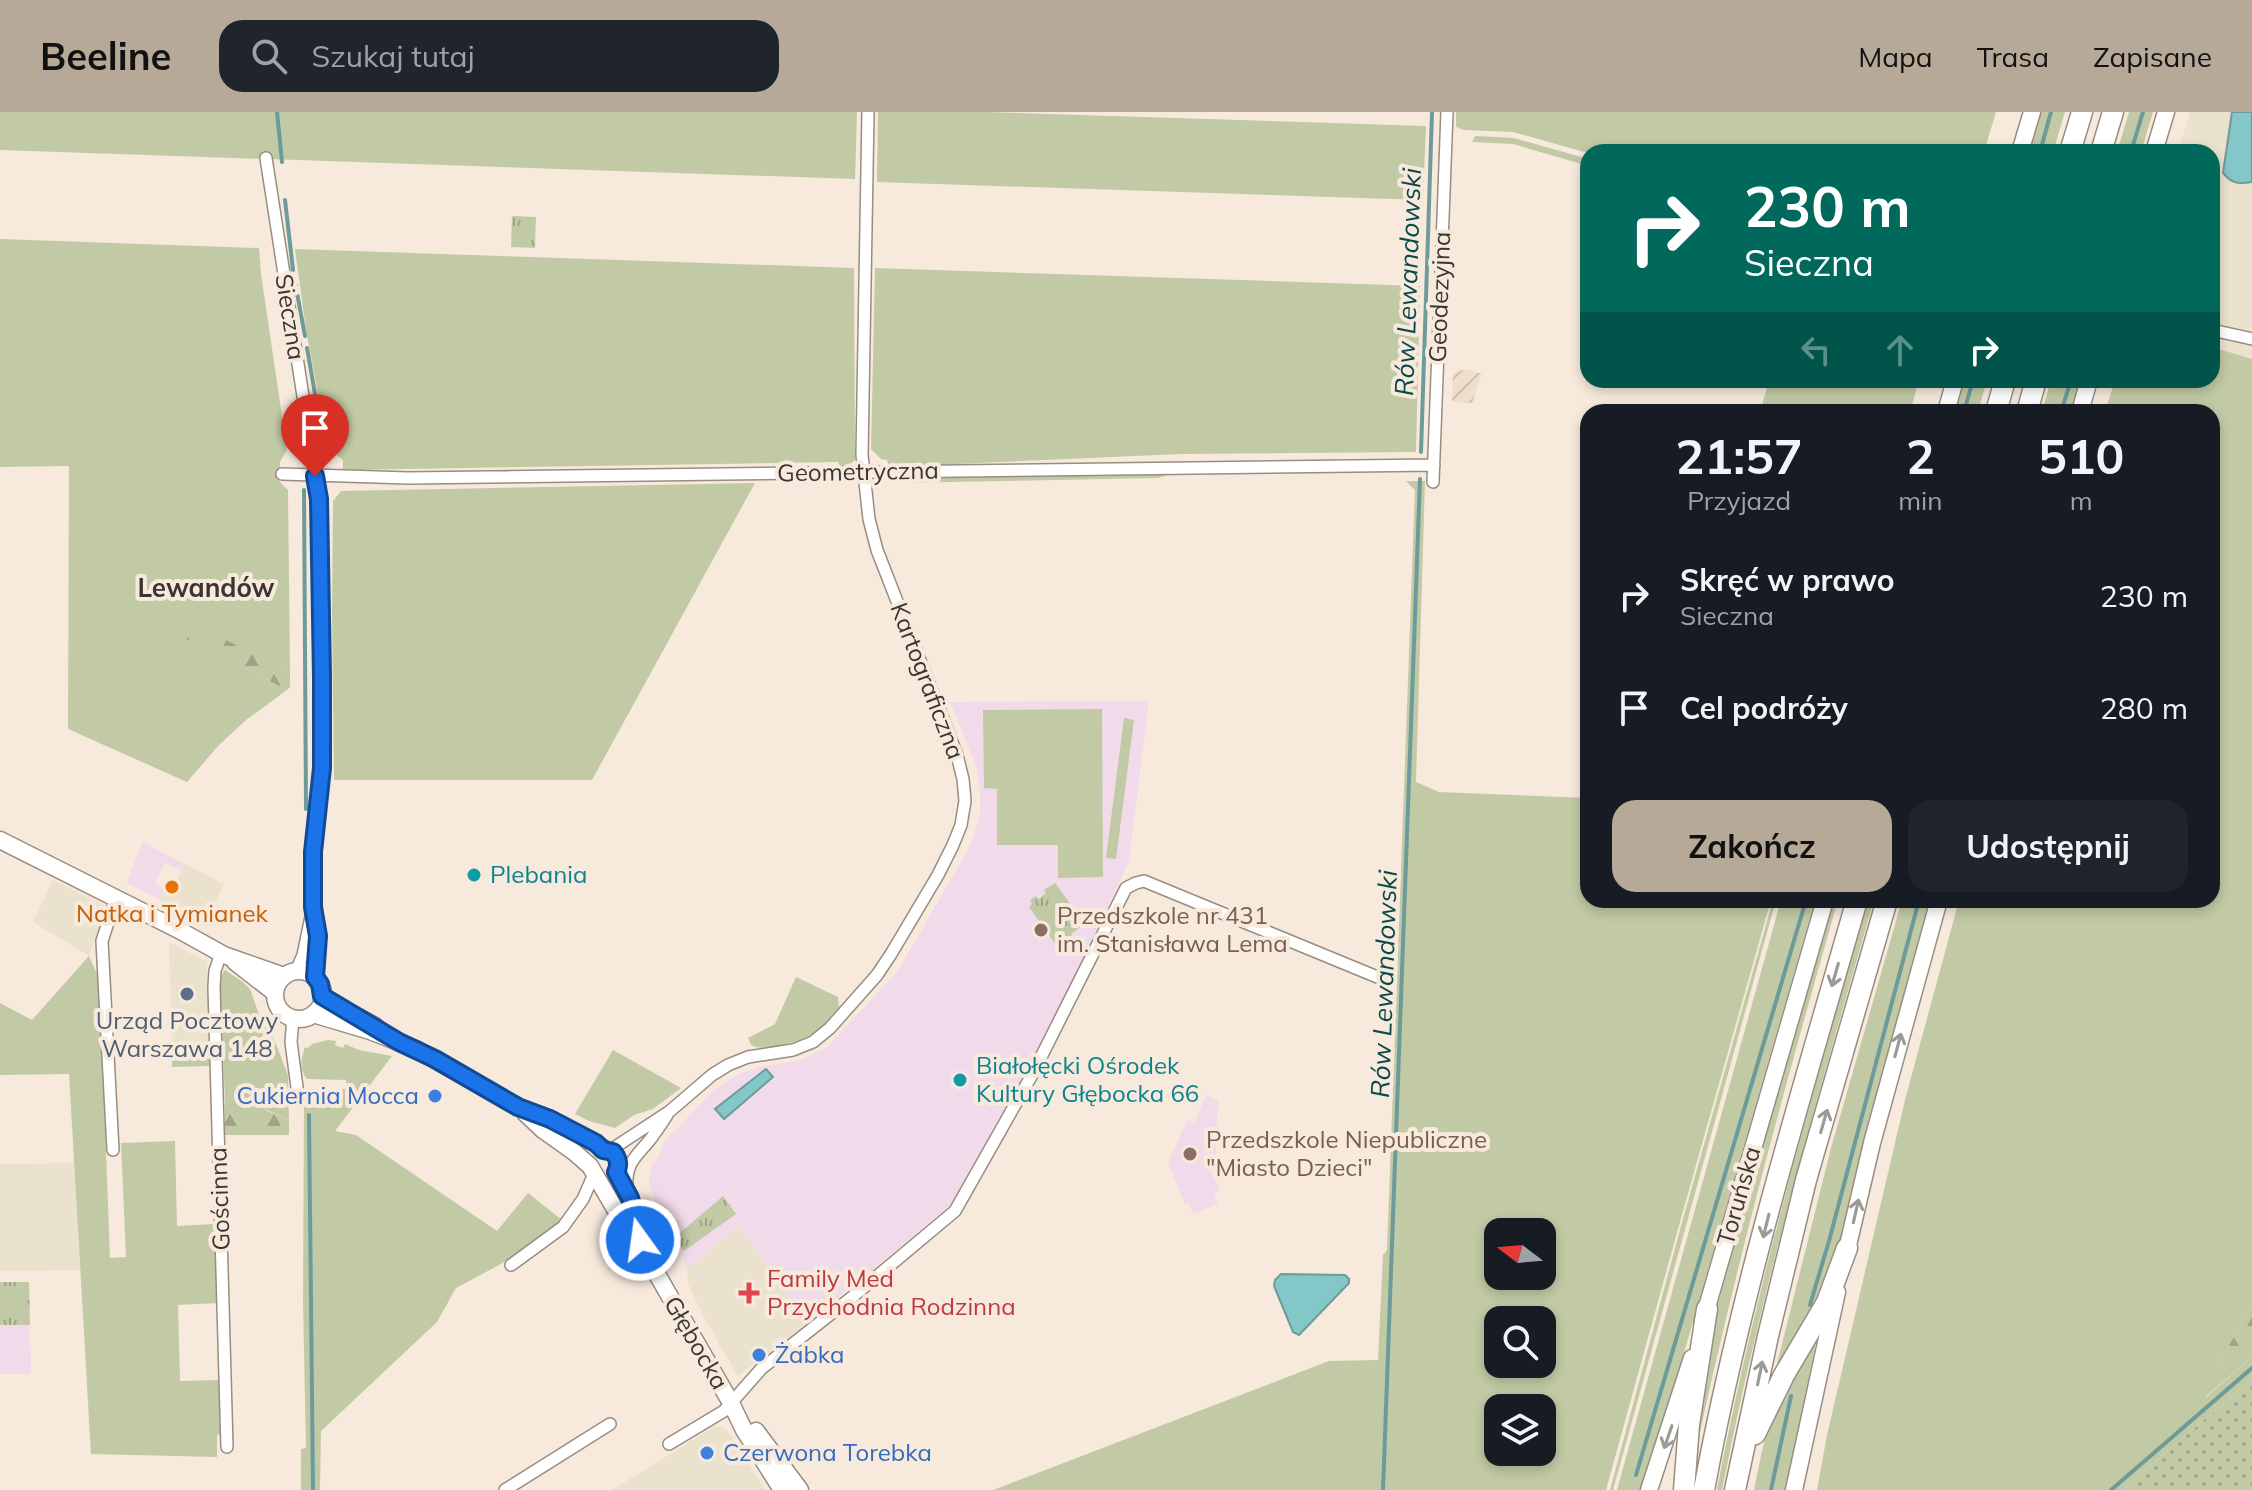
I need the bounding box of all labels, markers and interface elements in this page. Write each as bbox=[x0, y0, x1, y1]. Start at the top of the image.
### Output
search box bbox=[219, 20, 779, 92]
text: Beeline bbox=[40, 32, 171, 80]
icon: search bbox=[247, 34, 291, 78]
text: Szukaj tutaj bbox=[311, 37, 475, 75]
text: Mapa bbox=[1858, 39, 1933, 74]
text: Trasa bbox=[1977, 39, 2049, 74]
text: Zapisane bbox=[2093, 39, 2212, 74]
water label: Rów Lewandowski bbox=[1387, 167, 1428, 396]
text: 230 m bbox=[1744, 171, 1911, 241]
icon: right bbox=[1612, 176, 1716, 280]
street label: Geodezyjna bbox=[1422, 231, 1456, 363]
text: Sieczna bbox=[1744, 240, 1874, 285]
street label: Sieczna bbox=[269, 272, 313, 362]
icon: left bbox=[1794, 328, 1838, 372]
icon: ahead bbox=[1878, 328, 1922, 372]
icon: right bbox=[1962, 328, 2006, 372]
pin bbox=[281, 394, 349, 476]
icon: arrive bbox=[293, 406, 337, 450]
text: 21:57 bbox=[1676, 426, 1803, 486]
text: 2 bbox=[1906, 426, 1935, 486]
text: 510 bbox=[2038, 426, 2124, 486]
street label: Geometryczna bbox=[777, 455, 939, 487]
text: Przyjazd bbox=[1687, 484, 1791, 517]
text: min bbox=[1898, 484, 1942, 517]
text: m bbox=[2070, 484, 2093, 517]
text: Skręć w prawo bbox=[1680, 561, 1895, 599]
district label: Lewandów bbox=[137, 571, 275, 604]
icon: right bbox=[1612, 574, 1656, 618]
text: 230 m bbox=[2100, 577, 2188, 615]
street label: Kartograficzna bbox=[884, 598, 972, 763]
text: Sieczna bbox=[1680, 599, 1774, 632]
icon: arrive bbox=[1612, 686, 1656, 730]
text: Cel podróży bbox=[1680, 689, 1848, 727]
text: 280 m bbox=[2100, 689, 2188, 727]
button: Zakończ bbox=[1612, 800, 1892, 892]
button: Udostępnij bbox=[1908, 800, 2188, 892]
place label: Plebania bbox=[490, 859, 587, 889]
marker: Plebania bbox=[465, 866, 483, 884]
water label: Rów Lewandowski bbox=[1363, 869, 1404, 1098]
marker: Natka i Tymianek bbox=[163, 878, 181, 896]
place label: Natka i Tymianek bbox=[76, 898, 269, 928]
place label: Przedszkole nr 431 im. Stanisława Lema bbox=[1057, 900, 1288, 958]
marker: Przedszkole nr 431 im. Stanisława Lema bbox=[1032, 921, 1050, 939]
one-way arrow bbox=[1827, 962, 1841, 987]
marker: Urząd Pocztowy Warszawa 148 bbox=[178, 985, 196, 1003]
place label: Urząd Pocztowy Warszawa 148 bbox=[96, 1005, 278, 1063]
one-way arrow bbox=[1891, 1032, 1906, 1058]
place label: Białołęcki Ośrodek Kultury Głębocka 66 bbox=[976, 1050, 1199, 1108]
marker: Białołęcki Ośrodek Kultury Głębocka 66 bbox=[951, 1071, 969, 1089]
place label: Cukiernia Mocca bbox=[237, 1080, 419, 1110]
marker: Cukiernia Mocca bbox=[426, 1087, 444, 1105]
one-way arrow bbox=[1817, 1108, 1832, 1134]
place label: Przedszkole Niepubliczne "Miasto Dzieci" bbox=[1206, 1124, 1487, 1182]
street label: Toruńska bbox=[1710, 1143, 1766, 1249]
marker: Przedszkole Niepubliczne "Miasto Dzieci" bbox=[1181, 1145, 1199, 1163]
street label: Gościnna bbox=[202, 1147, 236, 1251]
position arrow bbox=[598, 1198, 682, 1282]
one-way arrow bbox=[1849, 1199, 1864, 1225]
one-way arrow bbox=[1758, 1212, 1773, 1238]
north arrow bbox=[1484, 1218, 1556, 1290]
map controls bbox=[1484, 1218, 1556, 1466]
place label: Family Med Przychodnia Rodzinna bbox=[767, 1263, 1016, 1321]
marker: Family Med Przychodnia Rodzinna bbox=[738, 1282, 760, 1304]
street label: Głębocka bbox=[658, 1290, 736, 1395]
button: search bbox=[1484, 1306, 1556, 1378]
place label: Żabka bbox=[775, 1339, 845, 1369]
marker: Żabka bbox=[750, 1346, 768, 1364]
one-way arrow bbox=[1753, 1361, 1768, 1386]
button: layers bbox=[1484, 1394, 1556, 1466]
one-way arrow bbox=[1659, 1425, 1674, 1450]
place label: Czerwona Torebka bbox=[723, 1437, 932, 1467]
marker: Czerwona Torebka bbox=[698, 1444, 716, 1462]

